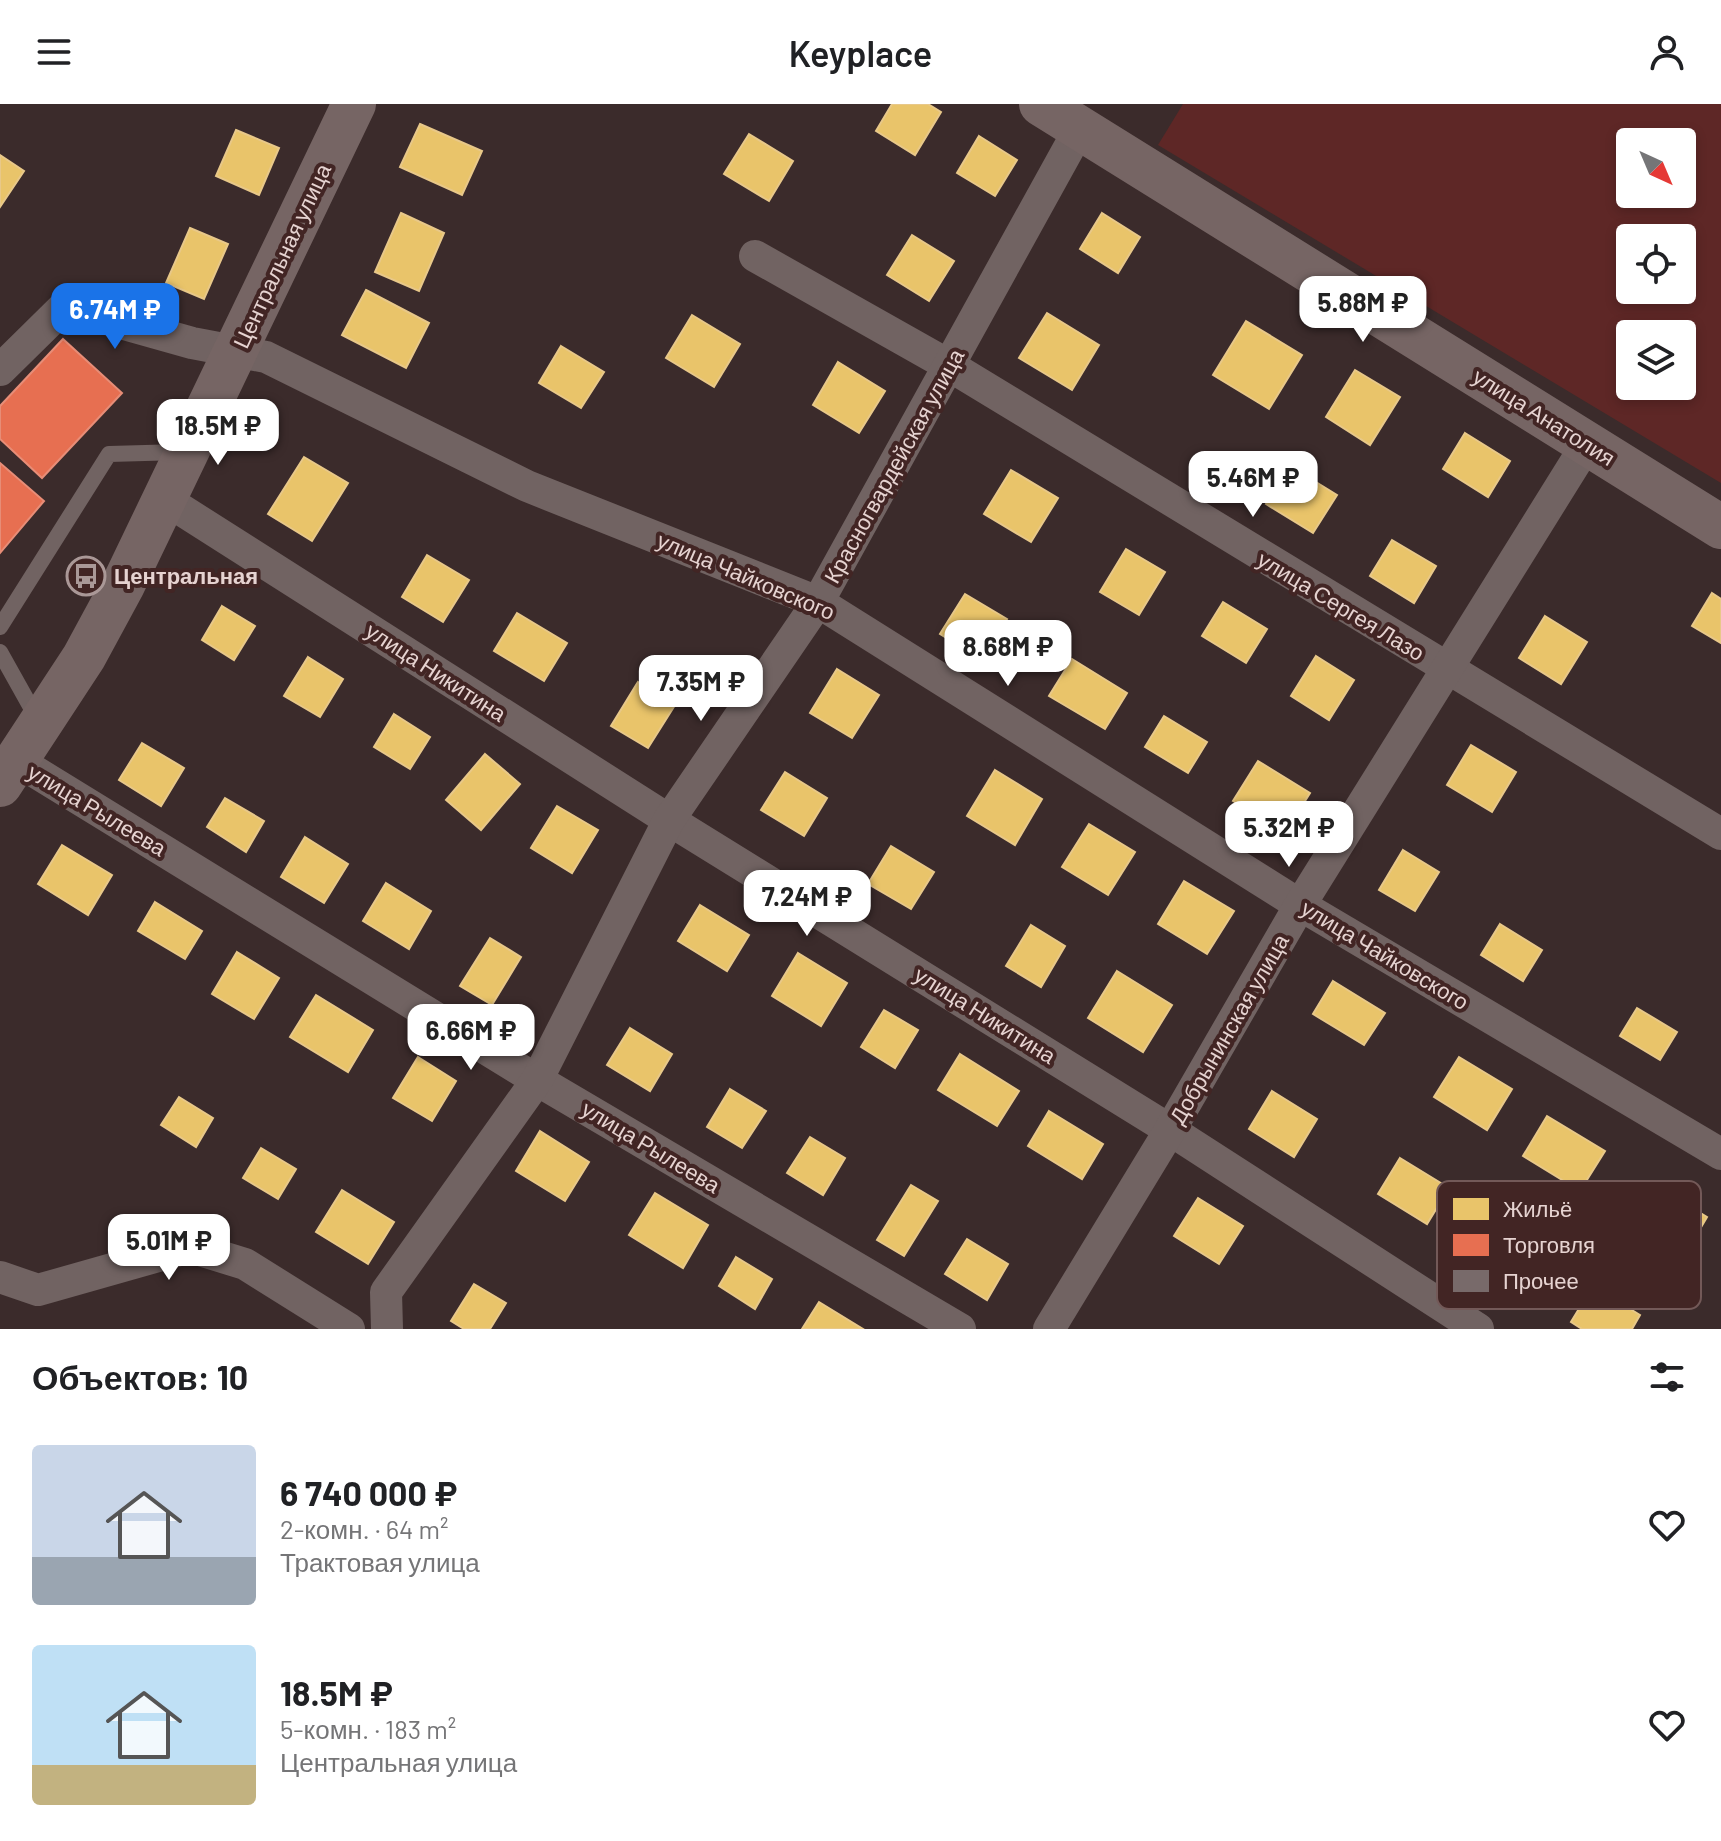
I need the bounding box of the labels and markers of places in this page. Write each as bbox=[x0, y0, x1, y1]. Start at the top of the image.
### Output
pin: 5.88M ₽ bbox=[1289, 276, 1437, 344]
pin: 6.74M ₽ bbox=[41, 283, 189, 351]
pin: 18.5M ₽ bbox=[144, 399, 292, 467]
pin: 5.46M ₽ bbox=[1179, 451, 1327, 519]
bus stop icon: Центральная bbox=[65, 555, 107, 597]
place label: Центральная bbox=[114, 562, 258, 589]
pin: 8.68M ₽ bbox=[934, 620, 1082, 688]
pin: 7.35M ₽ bbox=[627, 655, 775, 723]
pin: 5.32M ₽ bbox=[1215, 801, 1363, 869]
pin: 7.24M ₽ bbox=[733, 870, 881, 938]
pin: 6.66M ₽ bbox=[397, 1004, 545, 1072]
pin: 5.01M ₽ bbox=[95, 1214, 243, 1282]

